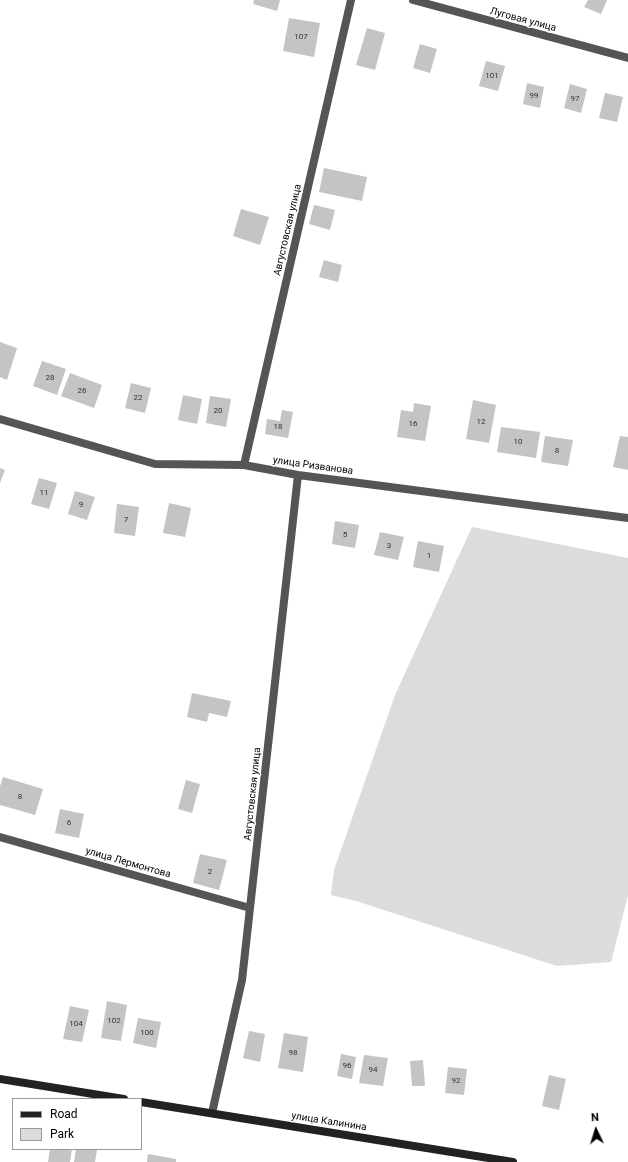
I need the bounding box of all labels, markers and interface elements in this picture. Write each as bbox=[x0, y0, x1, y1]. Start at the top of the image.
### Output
street label: Луговая улица bbox=[489, 5, 557, 35]
house number: 107 bbox=[294, 32, 308, 42]
house number: 101 bbox=[485, 71, 499, 81]
house number: 99 bbox=[530, 91, 538, 101]
house number: 97 bbox=[571, 94, 579, 104]
street label: Августовская улица bbox=[272, 183, 304, 277]
house number: 28 bbox=[46, 373, 54, 383]
house number: 26 bbox=[78, 386, 86, 396]
house number: 22 bbox=[134, 393, 142, 403]
house number: 20 bbox=[214, 406, 222, 416]
house number: 12 bbox=[477, 417, 485, 427]
house number: 16 bbox=[409, 419, 417, 429]
house number: 18 bbox=[274, 422, 282, 432]
house number: 10 bbox=[514, 437, 522, 447]
house number: 8 bbox=[555, 446, 559, 456]
street label: улица Ризванова bbox=[272, 454, 354, 478]
house number: 11 bbox=[40, 488, 48, 498]
house number: 9 bbox=[79, 500, 83, 510]
house number: 7 bbox=[124, 515, 128, 525]
house number: 5 bbox=[343, 530, 347, 540]
house number: 3 bbox=[387, 541, 391, 551]
house number: 1 bbox=[427, 551, 431, 561]
street label: Августовская улица bbox=[242, 747, 264, 841]
house number: 8 bbox=[18, 792, 22, 802]
house number: 6 bbox=[67, 818, 71, 828]
street label: улица Лермонтова bbox=[84, 845, 172, 881]
house number: 2 bbox=[208, 867, 212, 877]
house number: 102 bbox=[107, 1016, 121, 1026]
house number: 104 bbox=[69, 1019, 83, 1029]
house number: 100 bbox=[140, 1028, 154, 1038]
house number: 98 bbox=[289, 1048, 297, 1058]
house number: 96 bbox=[343, 1061, 351, 1071]
house number: 94 bbox=[369, 1065, 377, 1075]
house number: 92 bbox=[452, 1076, 460, 1086]
legend bbox=[12, 1098, 142, 1150]
text: Road bbox=[50, 1107, 78, 1121]
street label: улица Калинина bbox=[290, 1110, 368, 1134]
north arrow bbox=[576, 1110, 616, 1150]
text: N bbox=[591, 1111, 599, 1124]
text: Park bbox=[50, 1127, 74, 1141]

